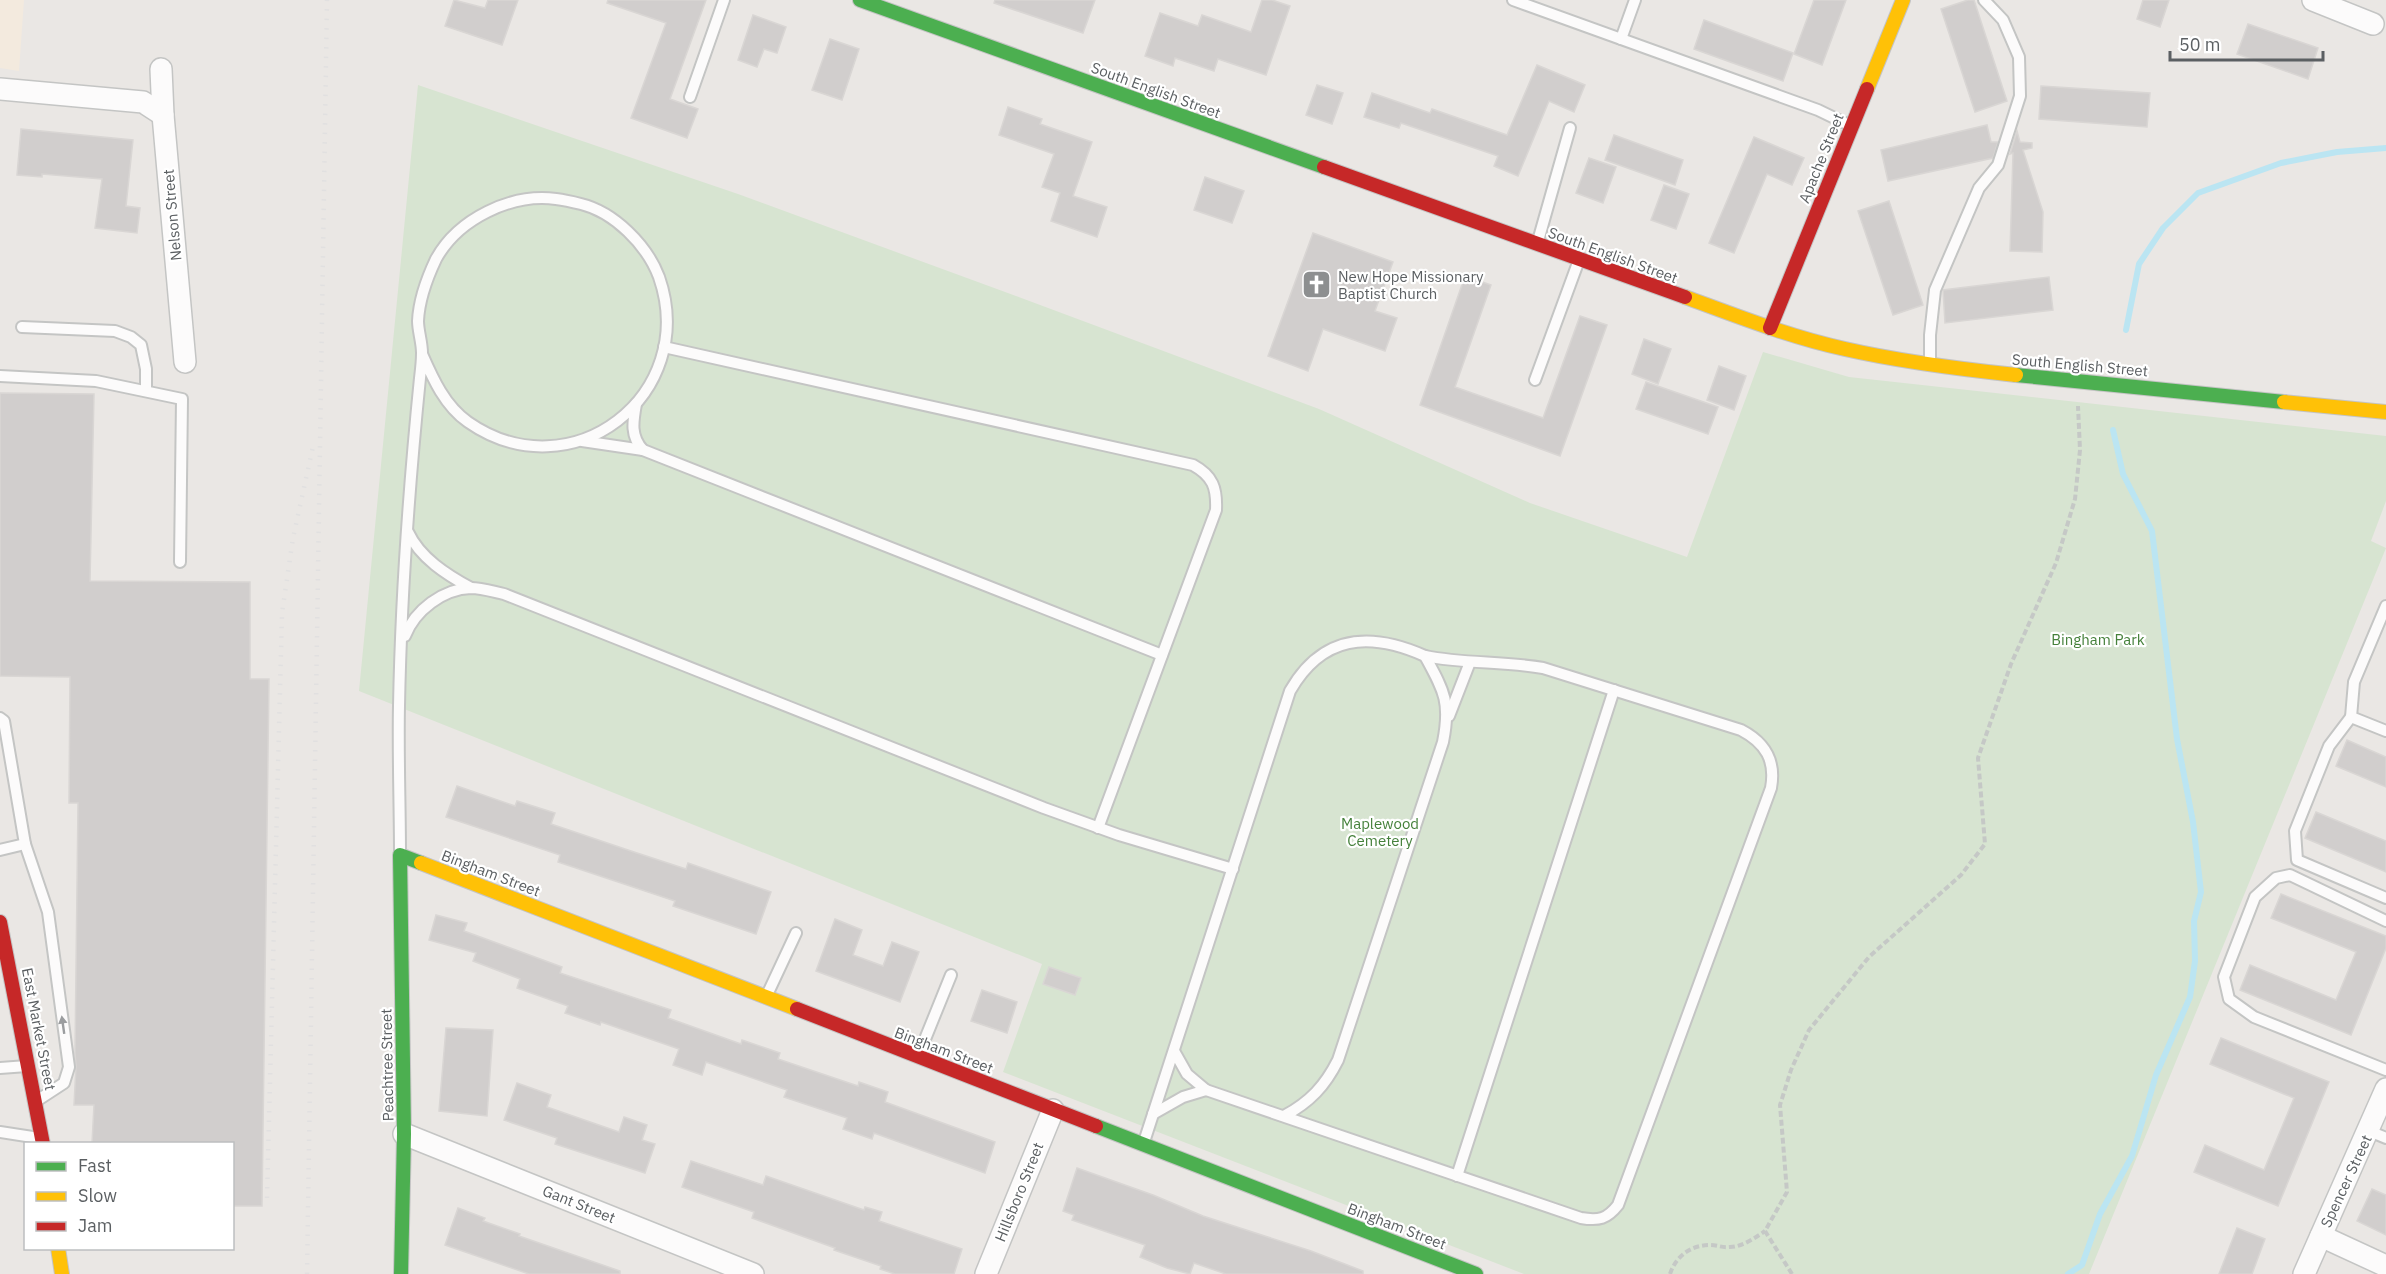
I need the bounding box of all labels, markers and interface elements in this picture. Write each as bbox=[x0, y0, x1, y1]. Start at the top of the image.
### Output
scale bar bbox=[2170, 24, 2323, 62]
text: 50 m bbox=[2179, 33, 2221, 56]
street label: South English Street bbox=[1089, 58, 1223, 122]
street label: Apache Street bbox=[1794, 110, 1848, 206]
street label: Nelson Street bbox=[159, 168, 185, 262]
street label: South English Street bbox=[1546, 223, 1680, 287]
place label: New Hope Missionary Baptist Church bbox=[1338, 267, 1484, 303]
church icon: New Hope Missionary Baptist Church bbox=[1301, 269, 1333, 301]
street label: South English Street bbox=[2011, 350, 2149, 380]
park label: Bingham Park bbox=[2051, 630, 2145, 649]
park label: Maplewood Cemetery bbox=[1341, 814, 1419, 850]
street label: Bingham Street bbox=[439, 845, 543, 901]
street label: East Market Street bbox=[18, 966, 60, 1092]
street label: Peachtree Street bbox=[377, 1008, 397, 1122]
one-way arrow bbox=[59, 1016, 68, 1035]
street label: Bingham Street bbox=[892, 1022, 996, 1078]
street label: Spencer Street bbox=[2316, 1132, 2376, 1230]
street label: Hillsboro Street bbox=[990, 1140, 1048, 1244]
legend bbox=[24, 1142, 234, 1250]
text: Fast bbox=[78, 1154, 112, 1177]
street label: Gant Street bbox=[540, 1181, 618, 1227]
text: Slow bbox=[78, 1184, 117, 1207]
street label: Bingham Street bbox=[1345, 1198, 1449, 1254]
text: Jam bbox=[78, 1214, 113, 1237]

